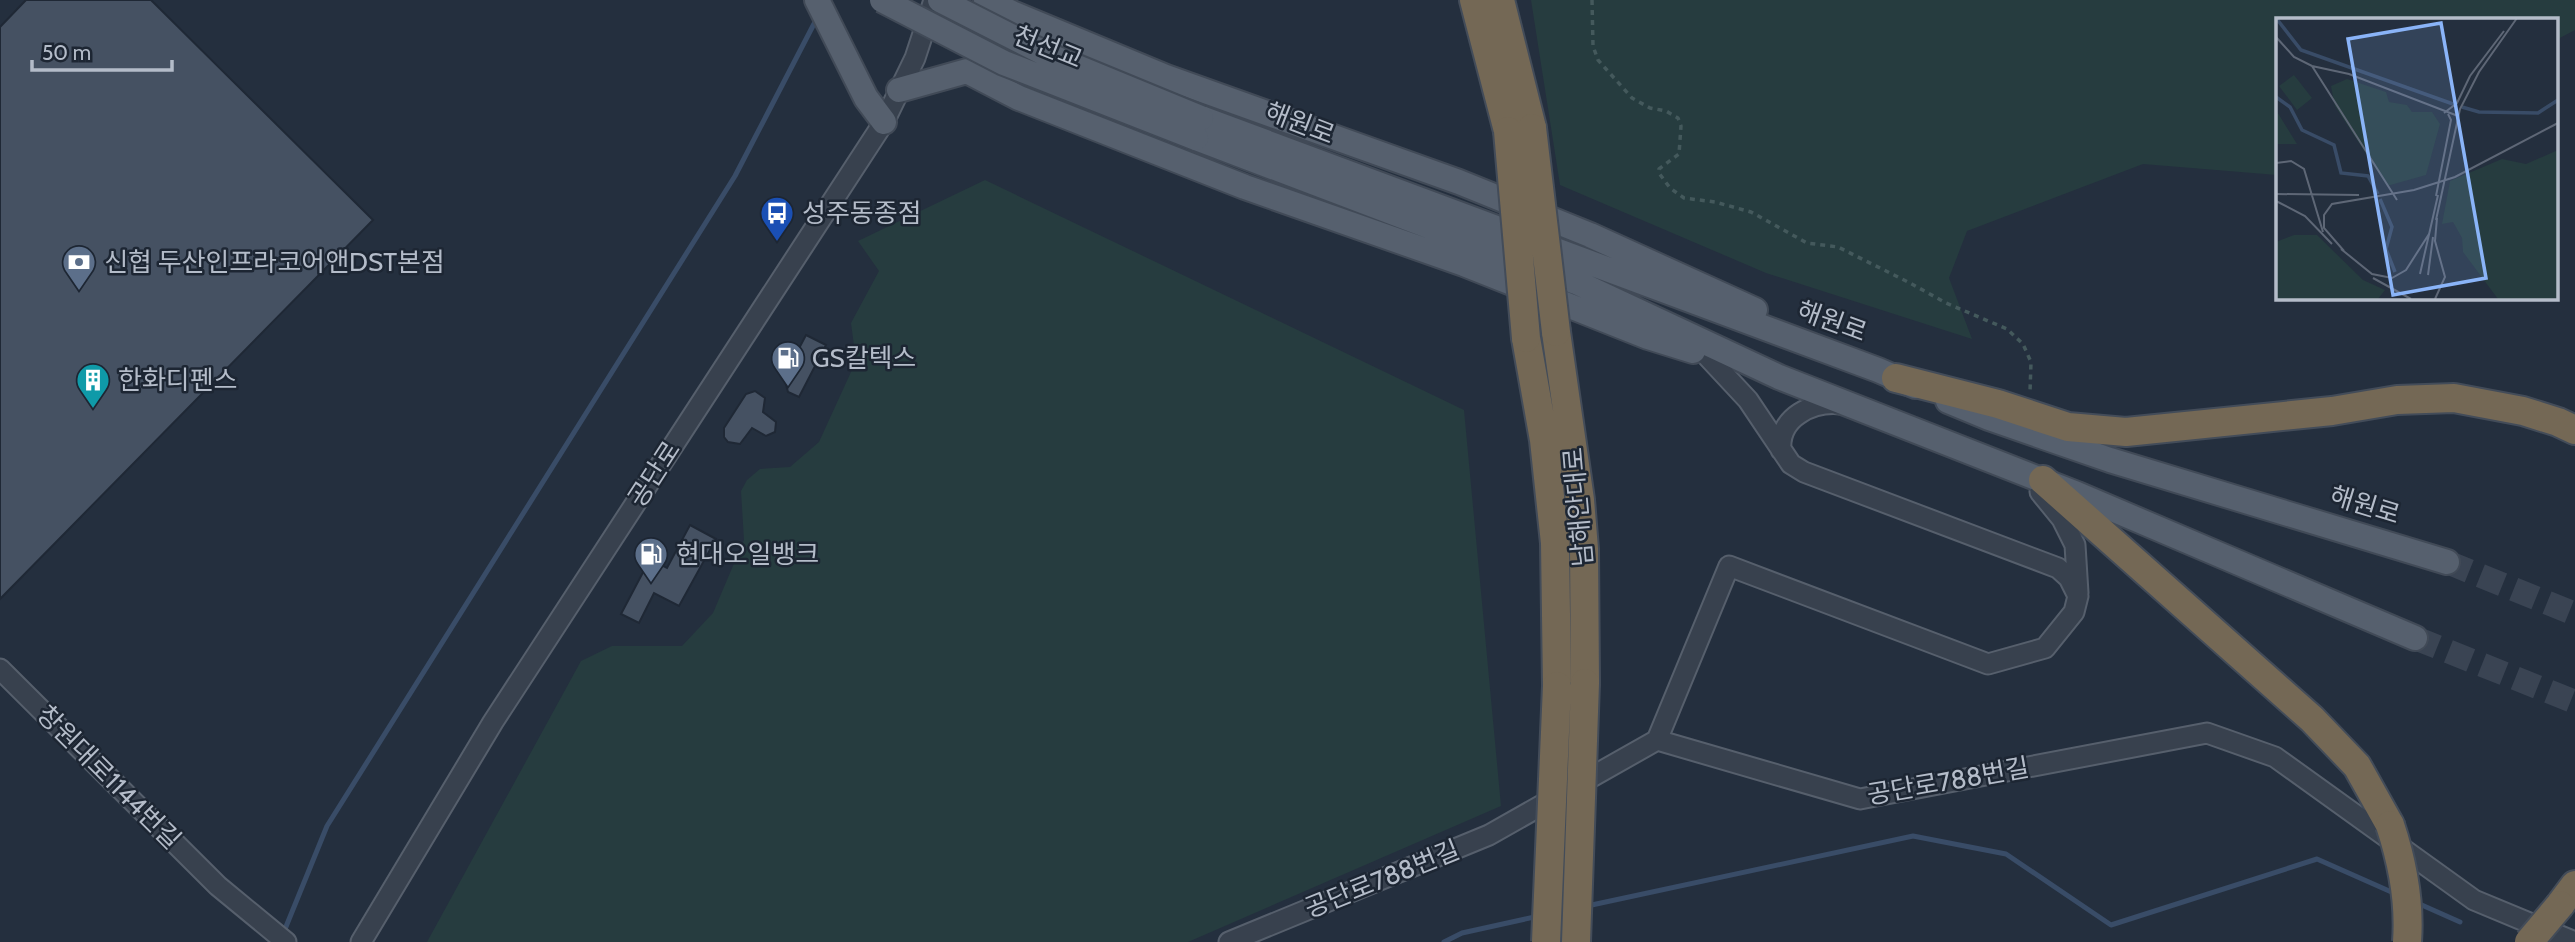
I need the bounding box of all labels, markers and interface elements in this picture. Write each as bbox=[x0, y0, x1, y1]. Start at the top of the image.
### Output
inset map bbox=[2276, 18, 2558, 299]
street label: 천선교 bbox=[1009, 19, 1087, 75]
scale bar bbox=[32, 28, 172, 72]
text: 50 m bbox=[42, 40, 91, 65]
street label: 해원로 bbox=[1261, 95, 1339, 151]
bus stop icon: 성주동종점 bbox=[758, 194, 796, 243]
place label: 성주동종점 bbox=[802, 197, 922, 229]
bank icon: 신협 두산인프라코어앤DST본점 bbox=[60, 243, 98, 292]
place label: 신협 두산인프라코어앤DST본점 bbox=[104, 246, 445, 278]
street label: 해원로 bbox=[1793, 294, 1871, 348]
fuel station icon: GS칼텍스 bbox=[769, 339, 807, 388]
place label: GS칼텍스 bbox=[812, 342, 916, 374]
building icon: 한화디펜스 bbox=[74, 361, 112, 410]
place label: 한화디펜스 bbox=[118, 364, 238, 396]
street label: 공단로 bbox=[621, 435, 687, 513]
street label: 남해안대로 bbox=[1557, 446, 1599, 568]
street label: 해원로 bbox=[2326, 479, 2404, 531]
fuel station icon: 현대오일뱅크 bbox=[632, 535, 670, 584]
place label: 현대오일뱅크 bbox=[676, 538, 820, 570]
street label: 창원대로1144번길 bbox=[30, 698, 188, 856]
street label: 공단로788번길 bbox=[1864, 751, 2032, 811]
street label: 공단로788번길 bbox=[1300, 833, 1464, 925]

